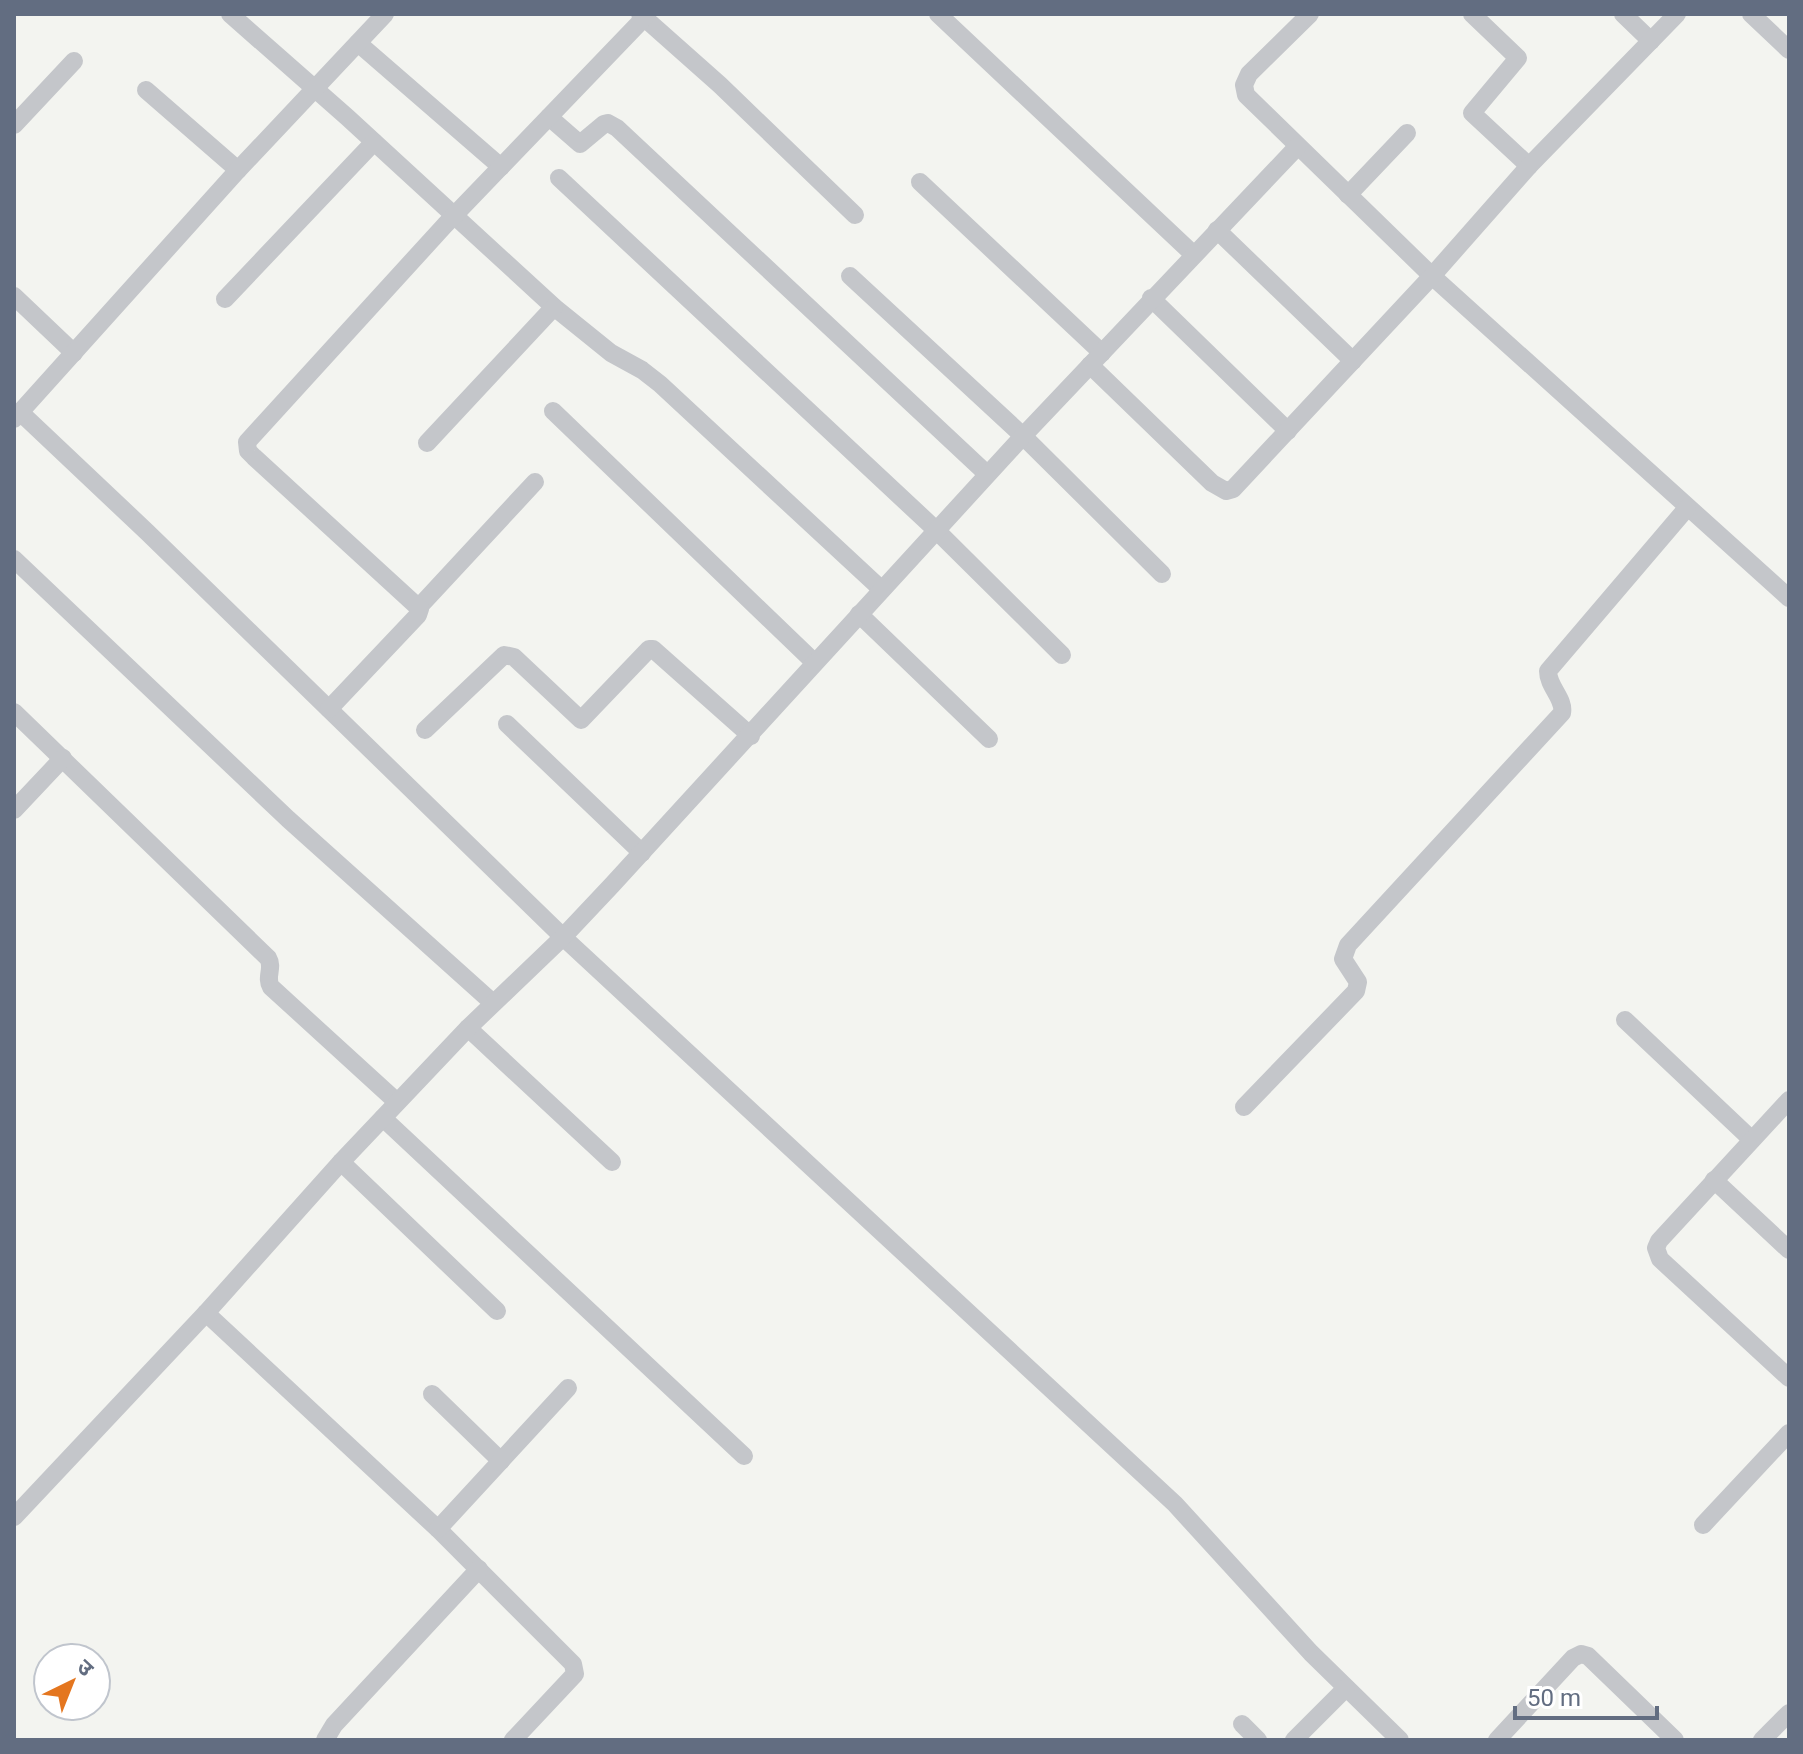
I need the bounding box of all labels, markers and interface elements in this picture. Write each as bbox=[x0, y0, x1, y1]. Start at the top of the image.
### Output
north arrow bbox=[32, 1642, 112, 1722]
text: उ bbox=[72, 1654, 99, 1682]
scale bar bbox=[1515, 1670, 1657, 1720]
text: 50 m bbox=[1527, 1684, 1581, 1712]

